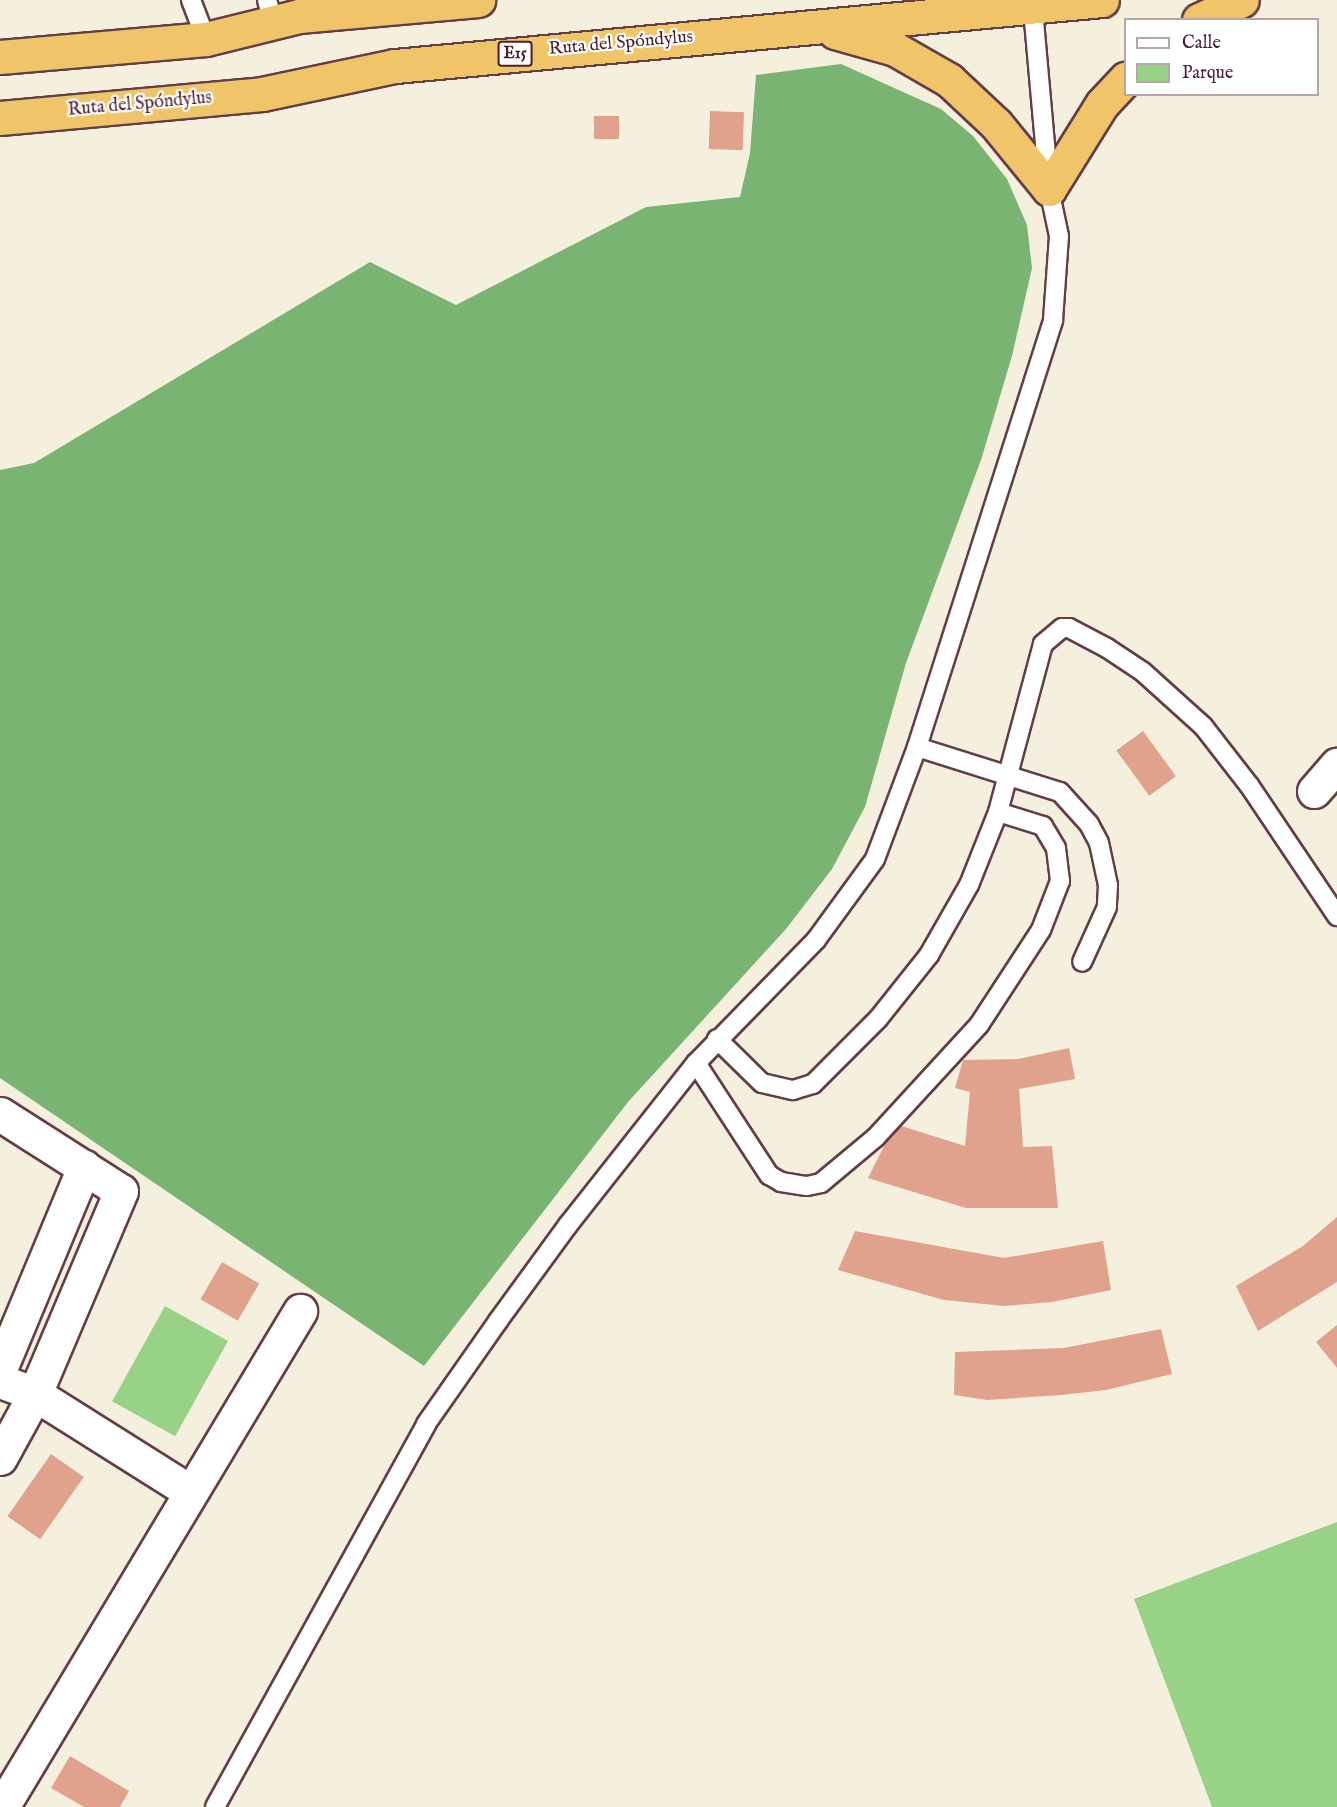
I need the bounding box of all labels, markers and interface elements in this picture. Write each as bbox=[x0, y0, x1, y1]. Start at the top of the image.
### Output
legend bbox=[1124, 18, 1319, 96]
street label: Ruta del Spóndylus bbox=[548, 27, 694, 61]
text: Calle bbox=[1182, 32, 1221, 55]
road number: E15 bbox=[497, 41, 533, 67]
text: Parque bbox=[1182, 62, 1233, 85]
street label: Ruta del Spóndylus bbox=[67, 88, 213, 122]

